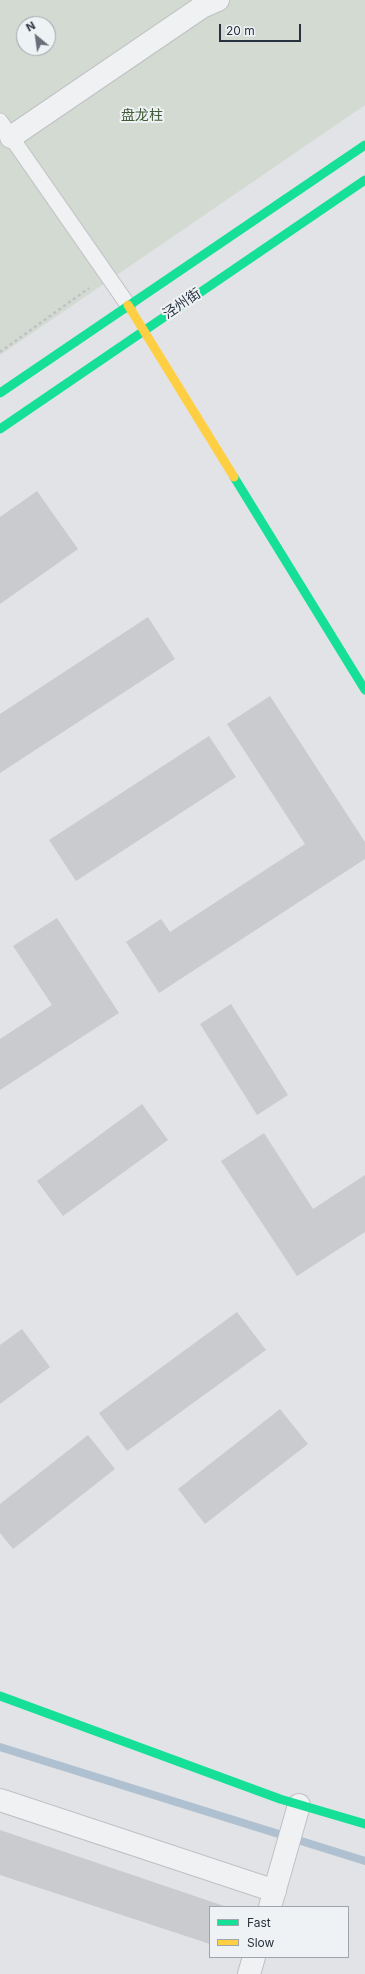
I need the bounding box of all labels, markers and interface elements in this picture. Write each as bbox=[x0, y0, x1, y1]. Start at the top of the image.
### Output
north arrow bbox=[16, 16, 56, 56]
scale bar bbox=[221, 16, 303, 42]
text: N bbox=[24, 18, 38, 35]
text: 20 m bbox=[226, 23, 255, 38]
park label: 盘龙柱 bbox=[121, 108, 163, 124]
street label: 泾州街 bbox=[160, 285, 204, 323]
legend bbox=[209, 1906, 349, 1958]
text: Fast bbox=[247, 1915, 271, 1930]
text: Slow bbox=[247, 1935, 274, 1950]

